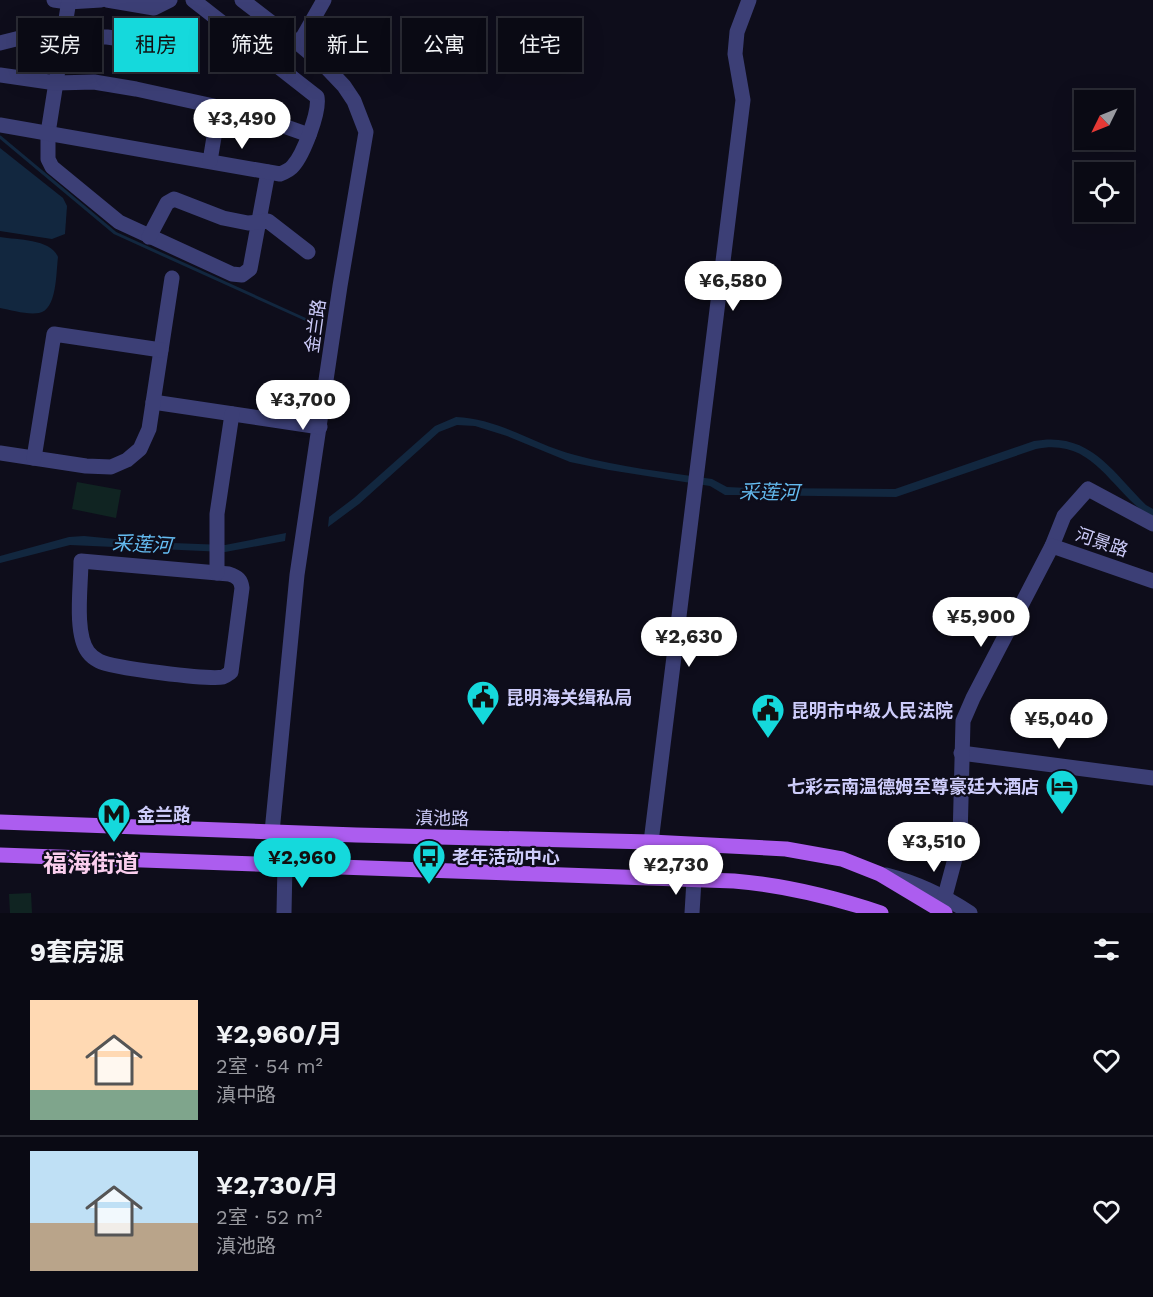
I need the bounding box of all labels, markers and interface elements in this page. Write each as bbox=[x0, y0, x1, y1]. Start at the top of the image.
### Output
chip: 买房 bbox=[18, 18, 102, 72]
chip: 租房 bbox=[114, 18, 198, 72]
chip: 筛选 bbox=[210, 18, 294, 72]
chip: 新上 bbox=[306, 18, 390, 72]
chip: 公寓 bbox=[402, 18, 486, 72]
chip: 住宅 bbox=[498, 18, 582, 72]
north arrow bbox=[1074, 90, 1134, 150]
map controls bbox=[1074, 90, 1134, 222]
pin: ¥3,490 bbox=[193, 99, 291, 150]
text: ¥3,490 bbox=[207, 106, 277, 130]
button: locate bbox=[1074, 162, 1134, 222]
pin: ¥6,580 bbox=[684, 261, 782, 312]
text: ¥6,580 bbox=[699, 268, 767, 292]
street label: 金兰路 bbox=[301, 298, 329, 354]
pin: ¥3,700 bbox=[254, 380, 352, 431]
text: ¥3,700 bbox=[270, 387, 336, 411]
water label: 采莲河 bbox=[739, 479, 803, 505]
street label: 河景路 bbox=[1073, 523, 1131, 561]
water label: 采莲河 bbox=[111, 530, 177, 558]
pin: ¥5,900 bbox=[932, 597, 1030, 648]
text: ¥5,900 bbox=[947, 604, 1015, 628]
pin: ¥2,630 bbox=[640, 617, 738, 668]
text: ¥2,630 bbox=[655, 624, 723, 648]
public building icon: 昆明海关缉私局 bbox=[465, 679, 501, 726]
place label: 昆明海关缉私局 bbox=[506, 687, 632, 708]
public building icon: 昆明市中级人民法院 bbox=[750, 692, 786, 739]
pin: ¥5,040 bbox=[1010, 699, 1108, 750]
place label: 昆明市中级人民法院 bbox=[791, 700, 953, 721]
text: ¥5,040 bbox=[1024, 706, 1094, 730]
hotel icon: 七彩云南温德姆至尊豪廷大酒店 bbox=[1044, 768, 1080, 815]
place label: 七彩云南温德姆至尊豪廷大酒店 bbox=[787, 776, 1039, 797]
metro station icon: 金兰路 bbox=[96, 796, 132, 843]
place label: 金兰路 bbox=[137, 804, 191, 825]
street label: 滇池路 bbox=[415, 807, 469, 829]
pin: ¥3,510 bbox=[885, 822, 983, 873]
text: ¥3,510 bbox=[902, 829, 966, 853]
pin: ¥2,960 bbox=[253, 838, 351, 889]
bus stop icon: 老年活动中心 bbox=[411, 838, 447, 885]
text: ¥2,960 bbox=[268, 845, 336, 869]
pin: ¥2,730 bbox=[627, 845, 725, 896]
place label: 老年活动中心 bbox=[452, 846, 560, 867]
district label: 福海街道 bbox=[43, 850, 139, 878]
text: ¥2,730 bbox=[643, 852, 709, 876]
icon: filters bbox=[1090, 933, 1123, 966]
text: 9套房源 bbox=[30, 937, 124, 967]
text: ¥2,960/月 bbox=[216, 1019, 343, 1049]
icon: home bbox=[78, 1024, 150, 1096]
icon: heart bbox=[1090, 1044, 1123, 1077]
text: 2室 · 54 m² bbox=[216, 1054, 323, 1078]
text: 滇中路 bbox=[216, 1083, 276, 1107]
text: ¥2,730/月 bbox=[216, 1170, 339, 1200]
icon: home bbox=[78, 1175, 150, 1247]
icon: heart bbox=[1090, 1195, 1123, 1228]
text: 2室 · 52 m² bbox=[216, 1205, 322, 1229]
text: 滇池路 bbox=[216, 1234, 276, 1258]

